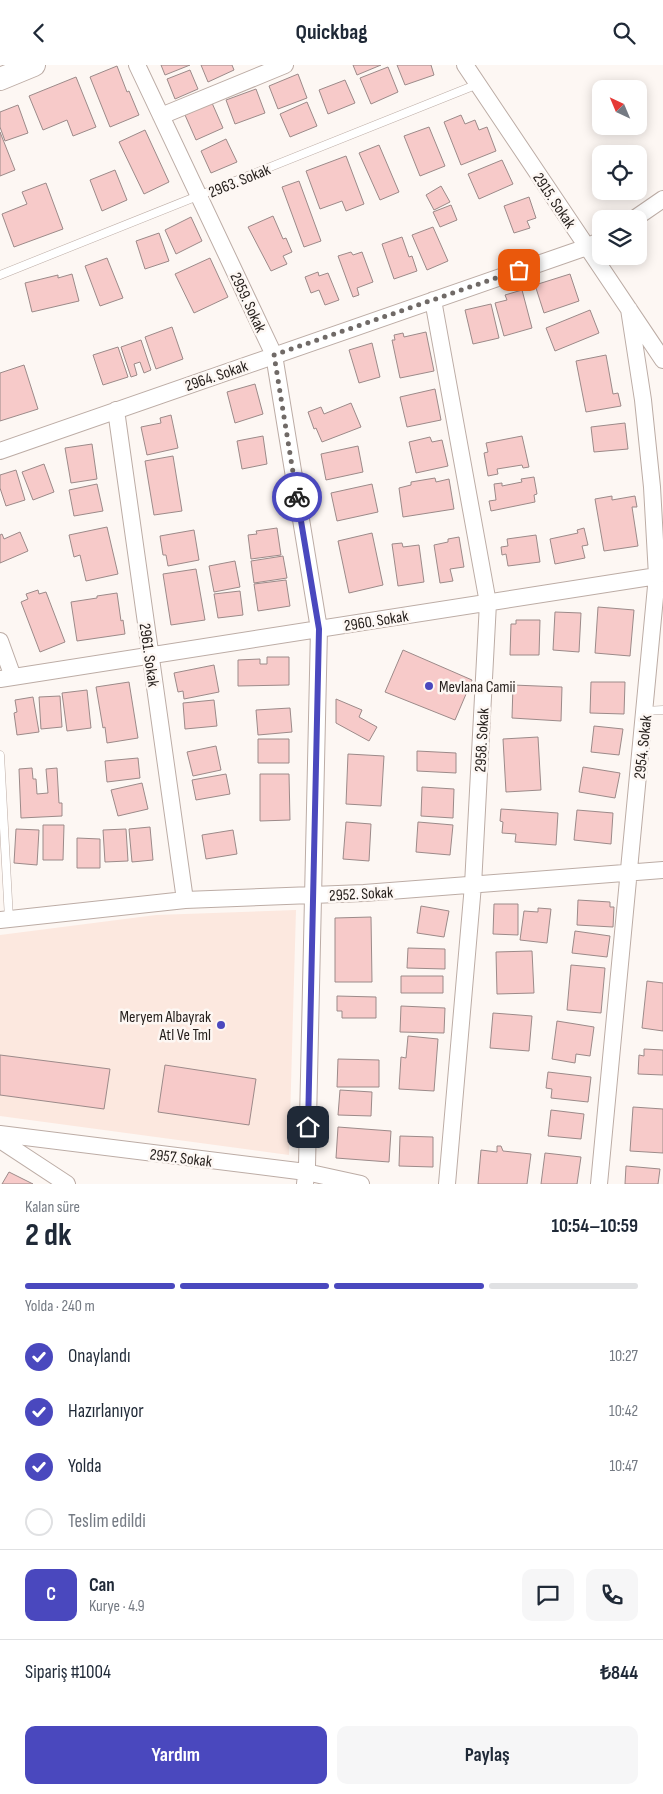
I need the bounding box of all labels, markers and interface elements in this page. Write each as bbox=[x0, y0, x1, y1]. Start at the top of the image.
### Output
icon: back bbox=[25, 19, 53, 47]
text: Quickbag bbox=[296, 19, 367, 46]
icon: search bbox=[610, 19, 638, 47]
north arrow bbox=[592, 80, 648, 135]
map controls bbox=[592, 80, 647, 265]
button: locate bbox=[592, 145, 647, 200]
street label: 2963. Sokak bbox=[206, 160, 273, 202]
street label: 2915. Sokak bbox=[528, 169, 579, 232]
button: layers bbox=[592, 210, 647, 265]
pin bbox=[498, 249, 540, 291]
icon: bag bbox=[505, 256, 533, 284]
street label: 2959. Sokak bbox=[225, 270, 270, 336]
street label: 2964. Sokak bbox=[183, 357, 250, 396]
courier bbox=[272, 472, 322, 522]
icon: bike bbox=[283, 483, 311, 511]
street label: 2960. Sokak bbox=[343, 607, 410, 636]
street label: 2961. Sokak bbox=[135, 622, 162, 688]
place label: Mevlana Camii bbox=[439, 678, 516, 697]
marker: Mevlana Camii bbox=[423, 680, 435, 692]
street label: 2958. Sokak bbox=[471, 707, 494, 773]
street label: 2954. Sokak bbox=[631, 714, 656, 780]
street label: 2952. Sokak bbox=[329, 883, 394, 906]
place label: Meryem Albayrak Atl Ve Tml bbox=[120, 1008, 211, 1045]
marker: Meryem Albayrak Atl Ve Tml bbox=[215, 1019, 227, 1031]
pin bbox=[287, 1106, 329, 1148]
icon: home bbox=[294, 1113, 322, 1141]
street label: 2957. Sokak bbox=[149, 1145, 213, 1172]
text: Kalan süre bbox=[25, 1198, 80, 1217]
text: 10:54–10:59 bbox=[551, 1215, 638, 1238]
text: 2 dk bbox=[25, 1216, 71, 1255]
text: Yolda · 240 m bbox=[25, 1297, 95, 1316]
icon: check bbox=[25, 1343, 53, 1371]
text: Onaylandı bbox=[68, 1345, 130, 1368]
text: 10:27 bbox=[609, 1347, 638, 1366]
icon: check bbox=[25, 1398, 53, 1426]
text: Hazırlanıyor bbox=[68, 1400, 144, 1423]
text: 10:42 bbox=[609, 1402, 638, 1421]
icon: check bbox=[25, 1453, 53, 1481]
text: Yolda bbox=[68, 1455, 102, 1478]
text: 10:47 bbox=[609, 1457, 638, 1476]
text: Teslim edildi bbox=[68, 1510, 146, 1533]
button: chat bbox=[522, 1569, 574, 1621]
button: phone bbox=[586, 1569, 638, 1621]
text: Can bbox=[89, 1574, 115, 1597]
text: C bbox=[46, 1583, 56, 1606]
text: Kurye · 4.9 bbox=[89, 1597, 145, 1616]
text: Sipariş #1004 bbox=[25, 1661, 111, 1684]
text: ₺844 bbox=[600, 1662, 638, 1685]
button: Yardım bbox=[25, 1726, 327, 1784]
button: Paylaş bbox=[337, 1726, 638, 1784]

